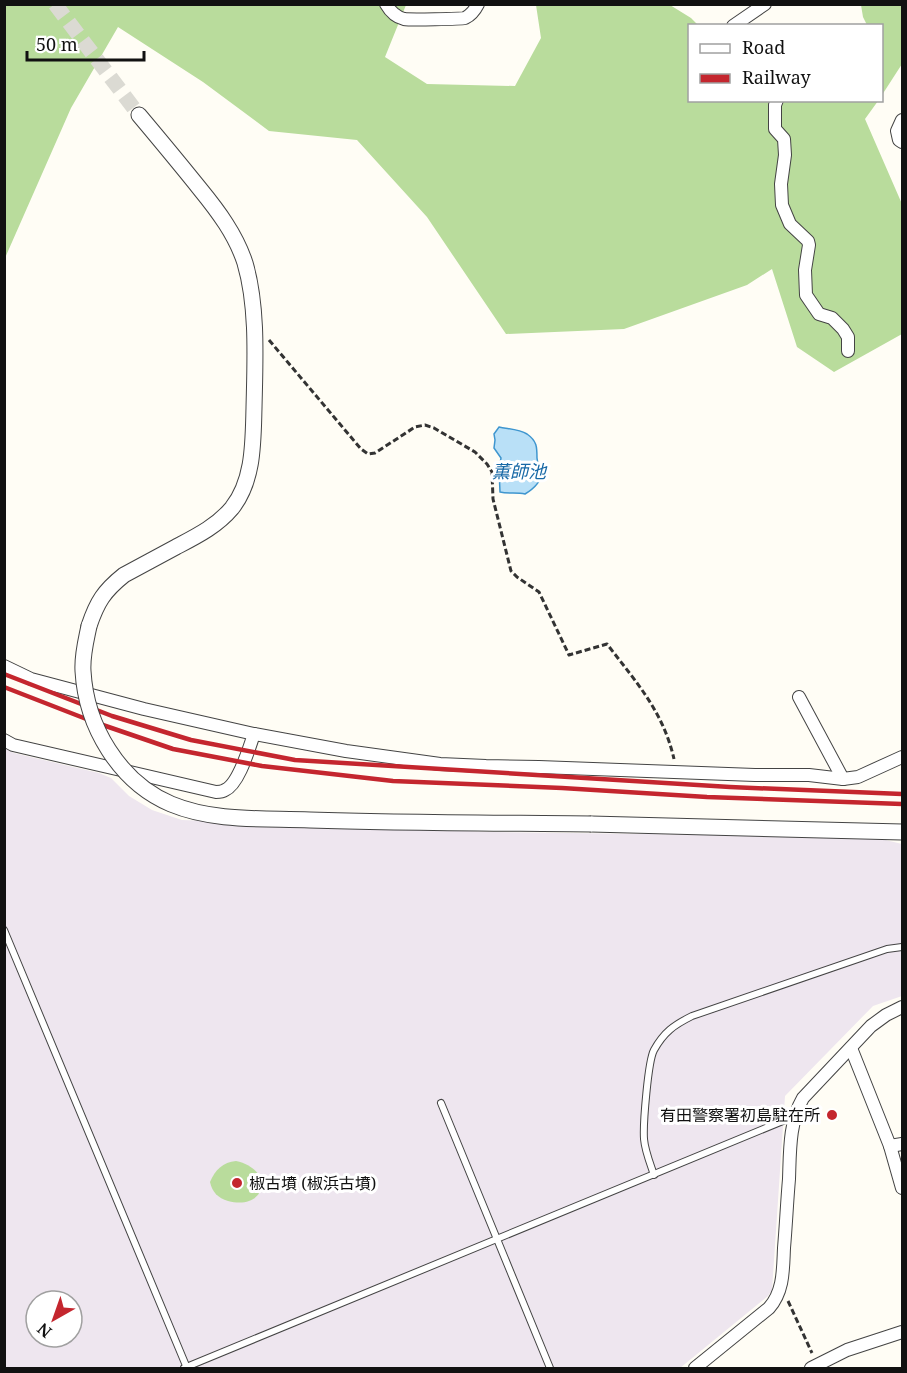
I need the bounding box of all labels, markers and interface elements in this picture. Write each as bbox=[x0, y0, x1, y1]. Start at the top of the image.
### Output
scale bar bbox=[27, 24, 144, 62]
legend bbox=[688, 24, 883, 102]
text: 50 m bbox=[36, 32, 78, 56]
text: Road bbox=[742, 35, 785, 59]
text: Railway bbox=[742, 65, 812, 89]
water label: 薫師池 bbox=[492, 459, 548, 483]
place label: 有田警察署初島駐在所 bbox=[660, 1104, 820, 1126]
marker: 有田警察署初島駐在所 bbox=[825, 1108, 839, 1122]
place label: 椒古墳 (椒浜古墳) bbox=[249, 1172, 376, 1194]
marker: 椒古墳 (椒浜古墳) bbox=[230, 1176, 244, 1190]
north arrow bbox=[24, 1289, 84, 1349]
text: N bbox=[32, 1318, 56, 1343]

